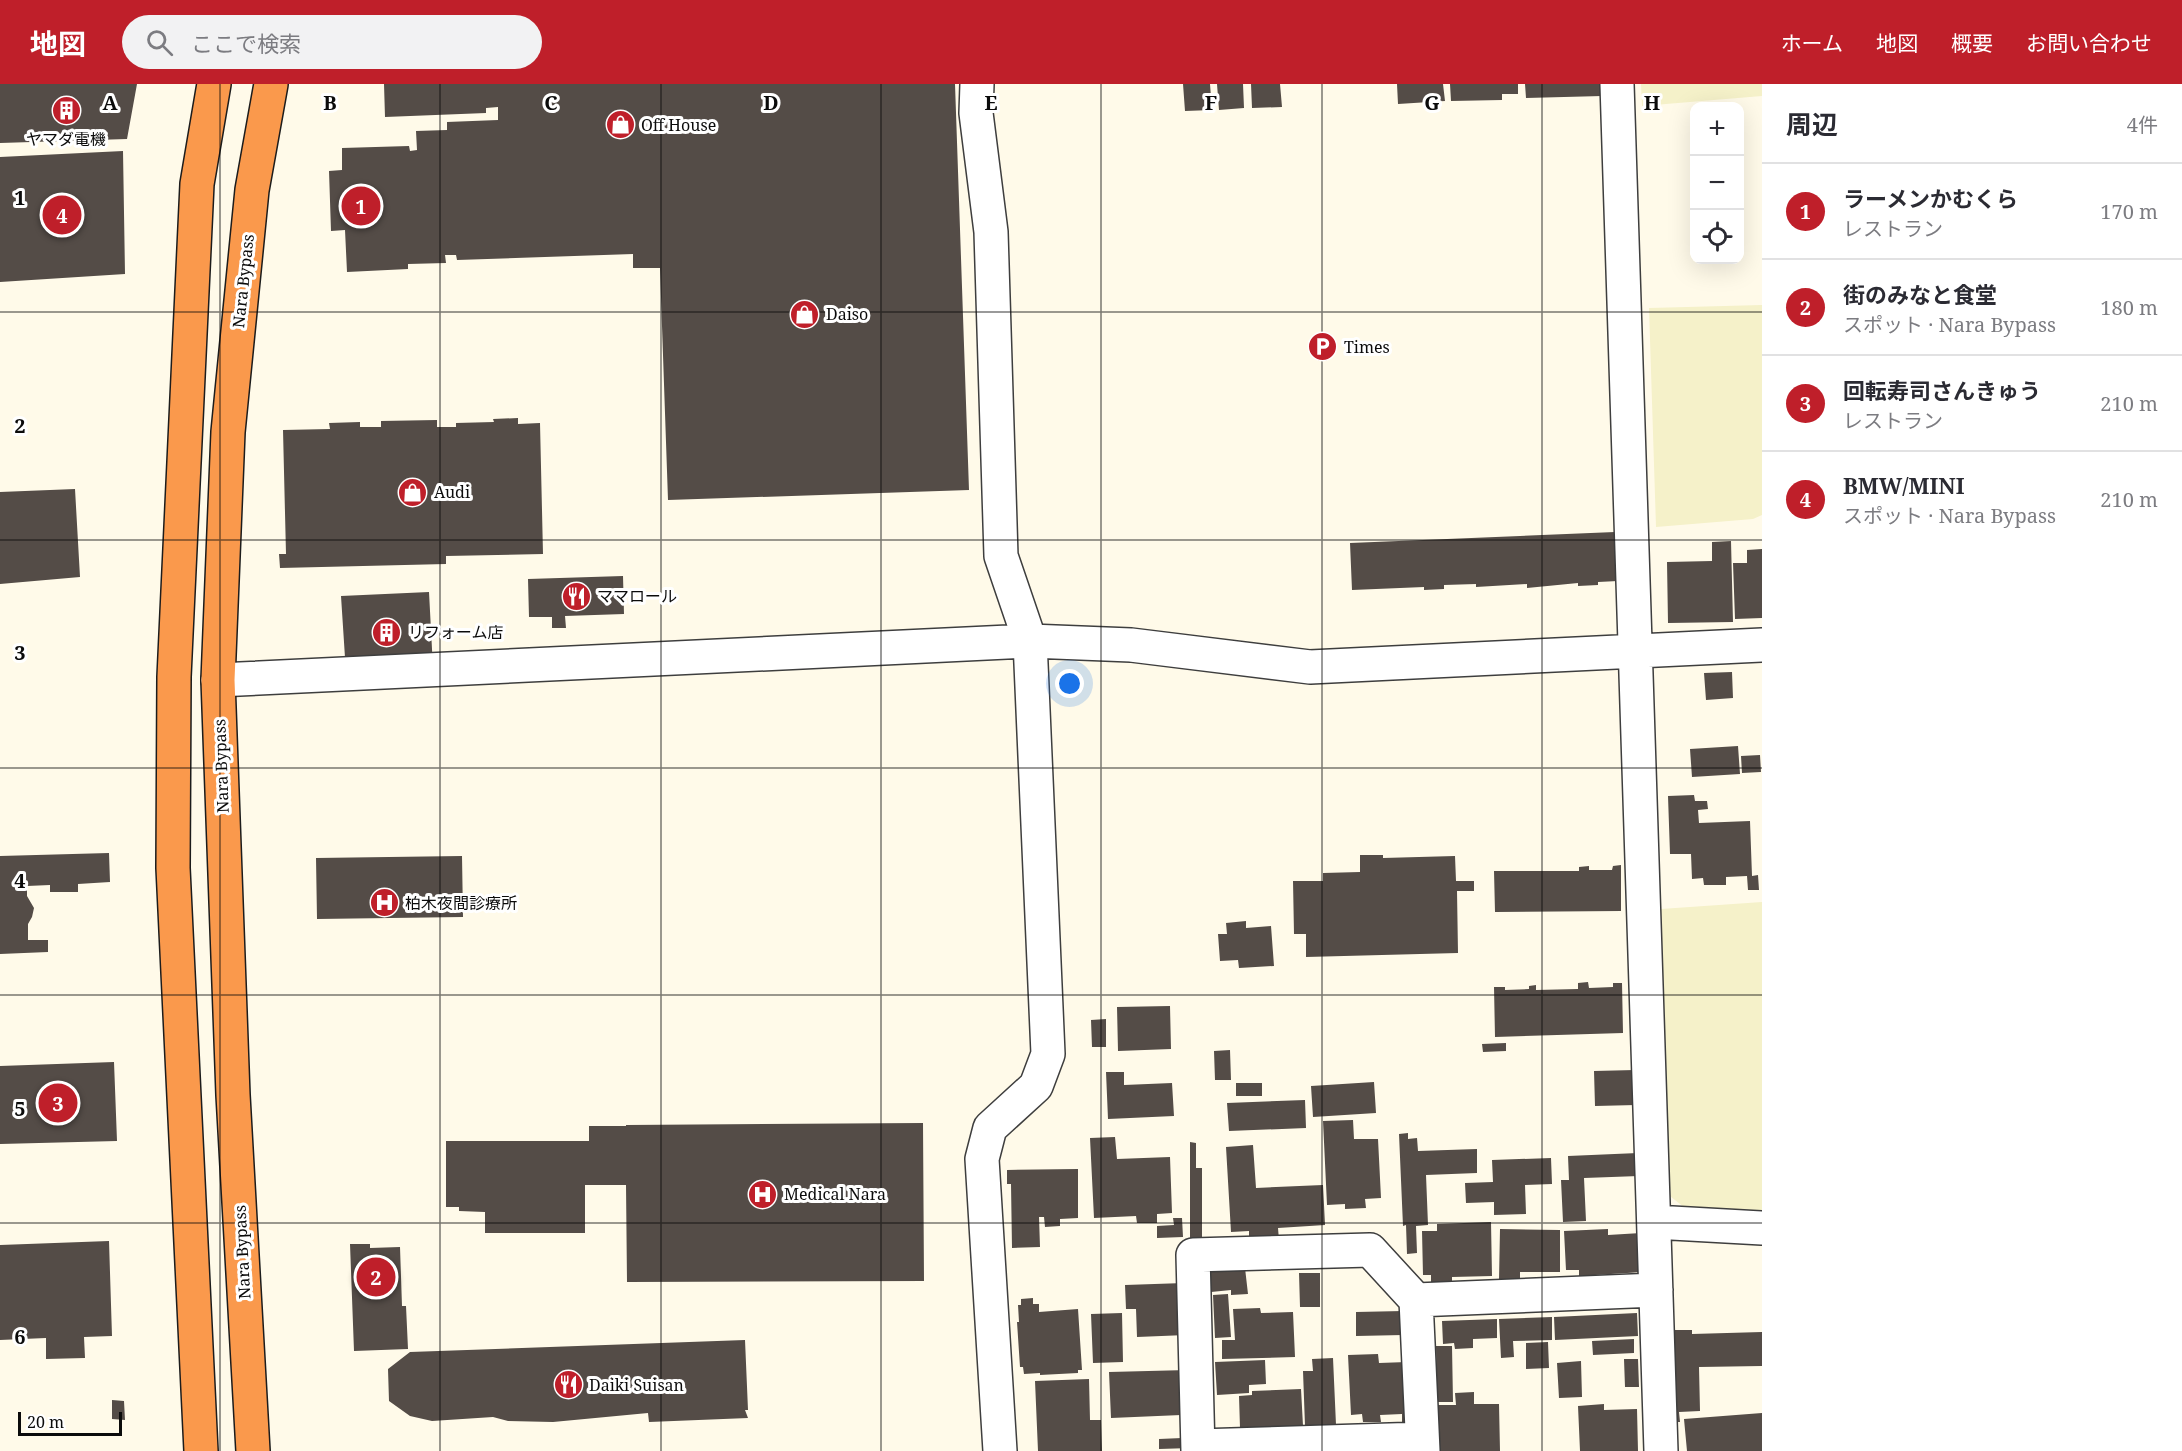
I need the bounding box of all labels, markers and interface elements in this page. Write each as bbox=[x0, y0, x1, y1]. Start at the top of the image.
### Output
search box bbox=[122, 15, 542, 69]
text: 地図 bbox=[30, 24, 86, 62]
icon: search bbox=[143, 26, 176, 59]
text: ここで検索 bbox=[191, 28, 301, 58]
text: ホーム bbox=[1781, 29, 1843, 57]
text: 地図 bbox=[1876, 29, 1918, 57]
text: 概要 bbox=[1951, 29, 1993, 57]
text: お問い合わせ bbox=[2026, 29, 2152, 57]
text: A bbox=[102, 89, 118, 116]
text: B bbox=[323, 89, 337, 116]
text: C bbox=[544, 89, 558, 116]
text: D bbox=[763, 89, 779, 116]
text: E bbox=[984, 89, 998, 116]
text: F bbox=[1205, 89, 1217, 116]
text: G bbox=[1424, 89, 1440, 116]
text: H bbox=[1644, 89, 1660, 116]
building icon: ヤマダ電機 bbox=[50, 95, 82, 127]
map controls bbox=[1690, 102, 1744, 264]
button: + bbox=[1690, 102, 1744, 156]
text: 周辺 bbox=[1786, 106, 1838, 142]
shop icon: Off House bbox=[604, 109, 636, 141]
text: 4件 bbox=[2127, 111, 2158, 138]
place label: Off House bbox=[641, 114, 716, 136]
place label: ヤマダ電機 bbox=[26, 128, 106, 150]
button: − bbox=[1690, 156, 1744, 210]
text: ラーメンかむくら bbox=[1843, 183, 2018, 213]
text: 1 bbox=[14, 184, 26, 211]
pin: 1 bbox=[342, 184, 380, 228]
pin: 4 bbox=[42, 192, 82, 238]
text: 1 bbox=[1800, 198, 1811, 225]
text: 170 m bbox=[2100, 198, 2158, 225]
button: locate bbox=[1690, 210, 1744, 264]
text: レストラン bbox=[1843, 215, 1943, 242]
street label: Nara Bypass bbox=[227, 233, 259, 329]
text: 街のみなと食堂 bbox=[1843, 279, 1997, 309]
text: 2 bbox=[1800, 294, 1811, 321]
text: 180 m bbox=[2100, 294, 2158, 321]
shop icon: Daiso bbox=[789, 298, 821, 330]
place label: Daiso bbox=[826, 303, 868, 325]
text: スポット · Nara Bypass bbox=[1843, 311, 2056, 338]
parking icon: Times bbox=[1307, 331, 1339, 363]
place label: Times bbox=[1344, 336, 1390, 358]
text: 回転寿司さんきゅう bbox=[1843, 375, 2041, 405]
text: 3 bbox=[1800, 390, 1811, 417]
text: 210 m bbox=[2100, 390, 2158, 417]
text: レストラン bbox=[1843, 407, 1943, 434]
text: 2 bbox=[14, 412, 26, 439]
text: BMW/MINI bbox=[1843, 470, 1964, 500]
shop icon: Audi bbox=[397, 476, 429, 508]
place label: Audi bbox=[434, 481, 470, 503]
text: 4 bbox=[1800, 486, 1811, 513]
text: 210 m bbox=[2100, 486, 2158, 513]
text: スポット · Nara Bypass bbox=[1843, 502, 2056, 529]
restaurant icon: ママロール bbox=[560, 580, 592, 612]
place label: ママロール bbox=[597, 585, 677, 607]
building icon: リフォーム店 bbox=[371, 616, 403, 648]
place label: リフォーム店 bbox=[408, 621, 504, 643]
text: 3 bbox=[14, 639, 26, 666]
your location bbox=[1055, 669, 1084, 698]
street label: Nara Bypass bbox=[208, 719, 234, 813]
text: 4 bbox=[14, 867, 26, 894]
hospital icon: 柏木夜間診療所 bbox=[368, 887, 400, 919]
place label: 柏木夜間診療所 bbox=[405, 892, 517, 914]
pin: 3 bbox=[38, 1080, 78, 1126]
text: 5 bbox=[14, 1095, 26, 1122]
hospital icon: Medical Nara bbox=[747, 1178, 779, 1210]
place label: Medical Nara bbox=[784, 1183, 886, 1205]
street label: Nara Bypass bbox=[229, 1204, 255, 1300]
pin: 2 bbox=[356, 1254, 395, 1300]
text: 6 bbox=[14, 1323, 26, 1350]
restaurant icon: Daiki Suisan bbox=[552, 1369, 584, 1401]
place label: Daiki Suisan bbox=[589, 1374, 684, 1396]
scale bar bbox=[18, 1409, 122, 1436]
text: 20 m bbox=[27, 1411, 64, 1433]

